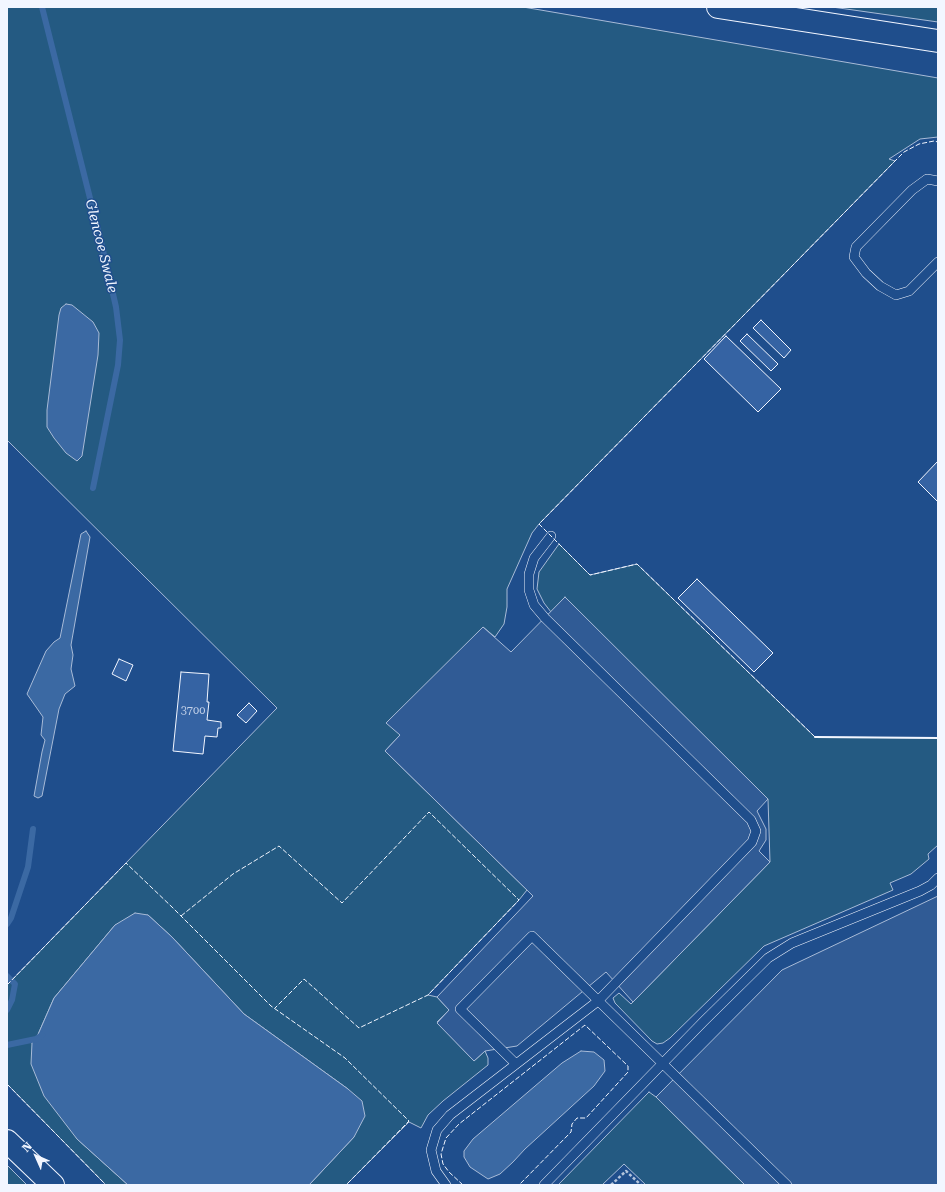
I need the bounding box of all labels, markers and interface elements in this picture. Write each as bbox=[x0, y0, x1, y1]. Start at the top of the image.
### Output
water label: Glencoe Swale bbox=[81, 197, 121, 295]
house number: 3700 bbox=[181, 704, 205, 718]
north arrow bbox=[16, 1136, 56, 1176]
text: N bbox=[20, 1140, 35, 1155]

